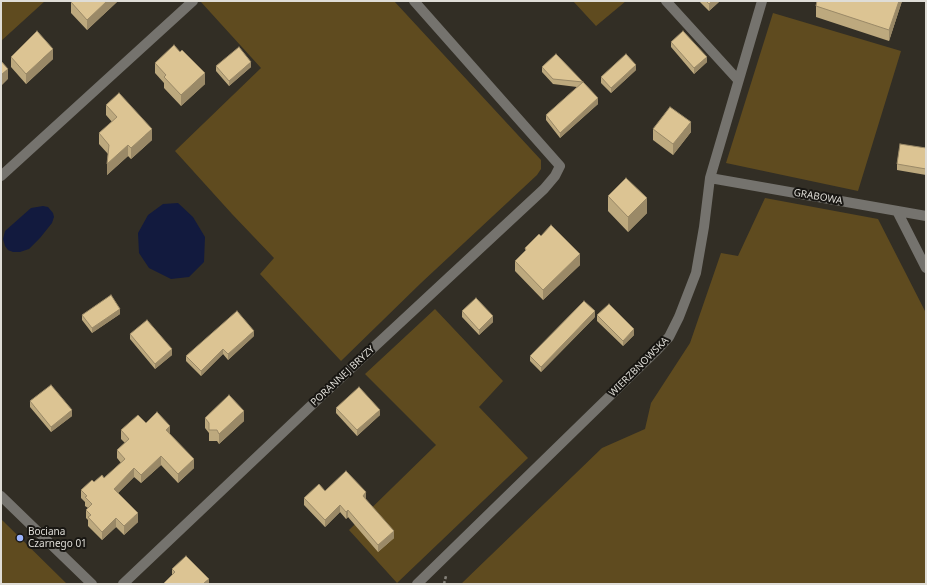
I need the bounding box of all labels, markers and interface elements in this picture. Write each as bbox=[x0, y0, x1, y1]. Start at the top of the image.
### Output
street label: GRABOWA bbox=[793, 187, 843, 207]
street label: WIERZBNOWSKA bbox=[607, 335, 671, 399]
street label: PORANNEJ BRYZY bbox=[309, 343, 377, 409]
place label: Bociana Czarnego 01 bbox=[28, 526, 87, 550]
marker: Bociana Czarnego 01 bbox=[15, 533, 25, 543]

